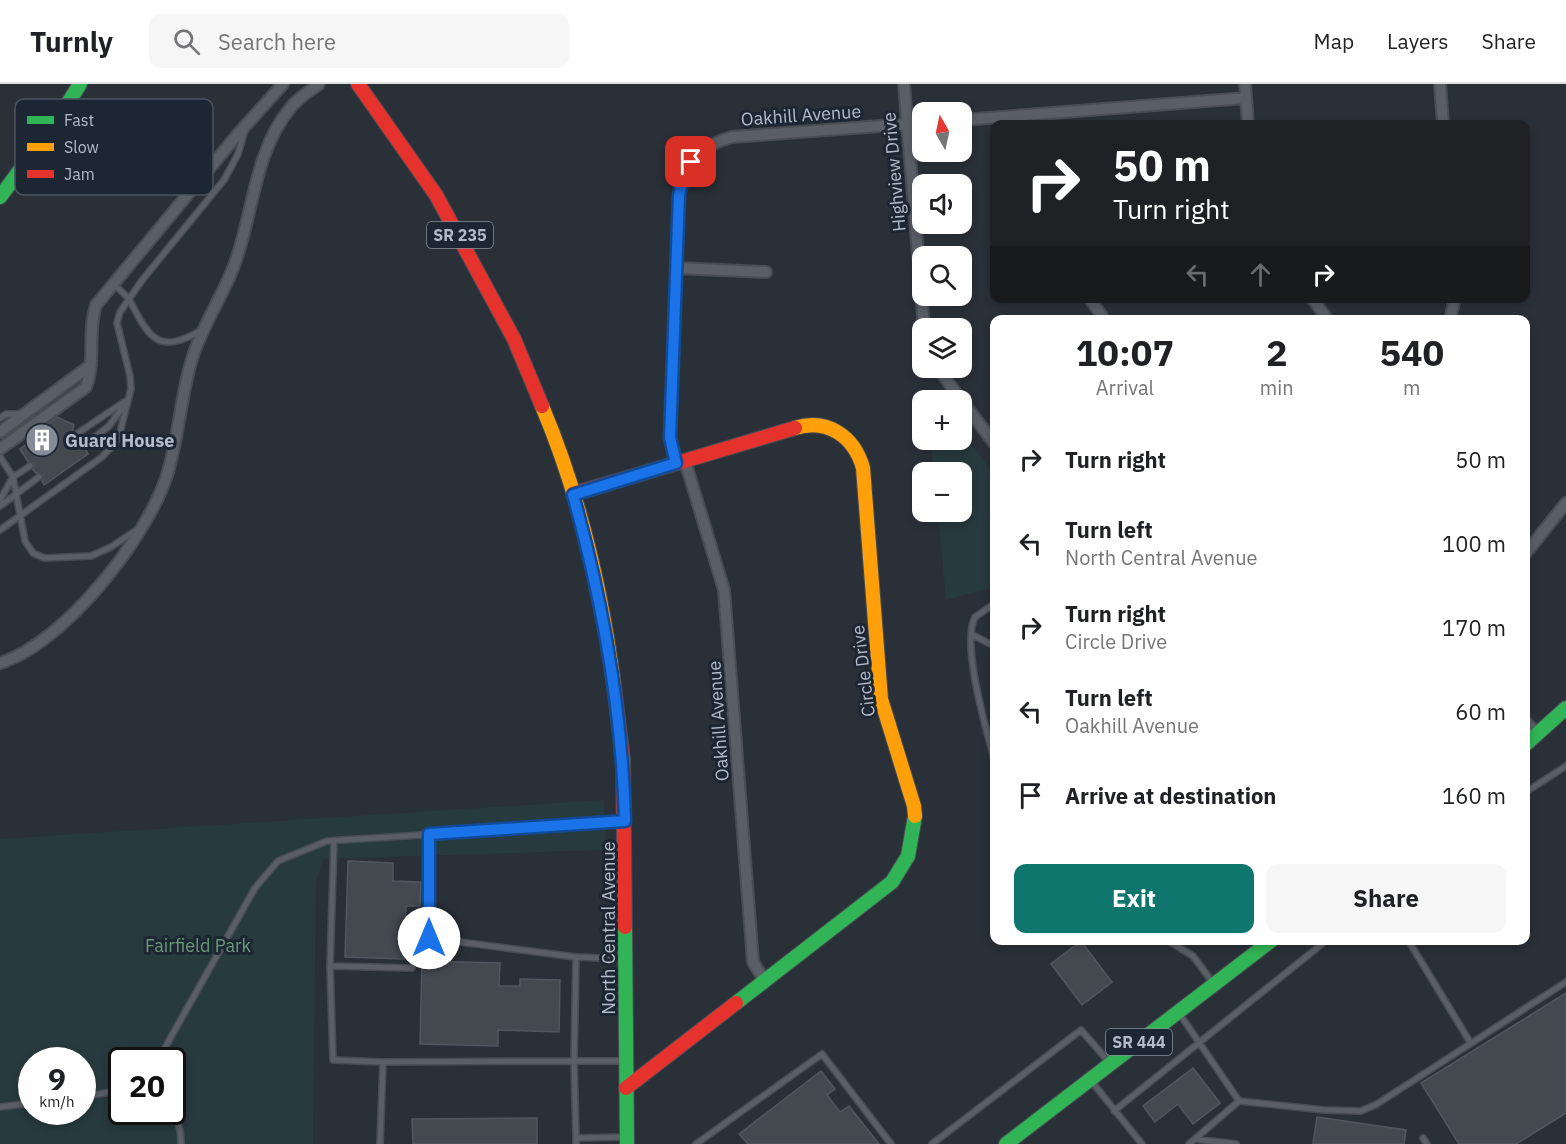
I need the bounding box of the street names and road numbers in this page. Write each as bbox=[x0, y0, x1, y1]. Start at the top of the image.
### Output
street label: Oakhill Avenue bbox=[740, 99, 862, 131]
street label: Highview Drive bbox=[877, 111, 911, 233]
road number: SR 235 bbox=[427, 222, 493, 248]
street label: Circle Drive bbox=[846, 624, 880, 718]
street label: Oakhill Avenue bbox=[702, 660, 734, 782]
street label: North Central Avenue bbox=[597, 841, 620, 1015]
road number: SR 444 bbox=[1106, 1029, 1172, 1055]

